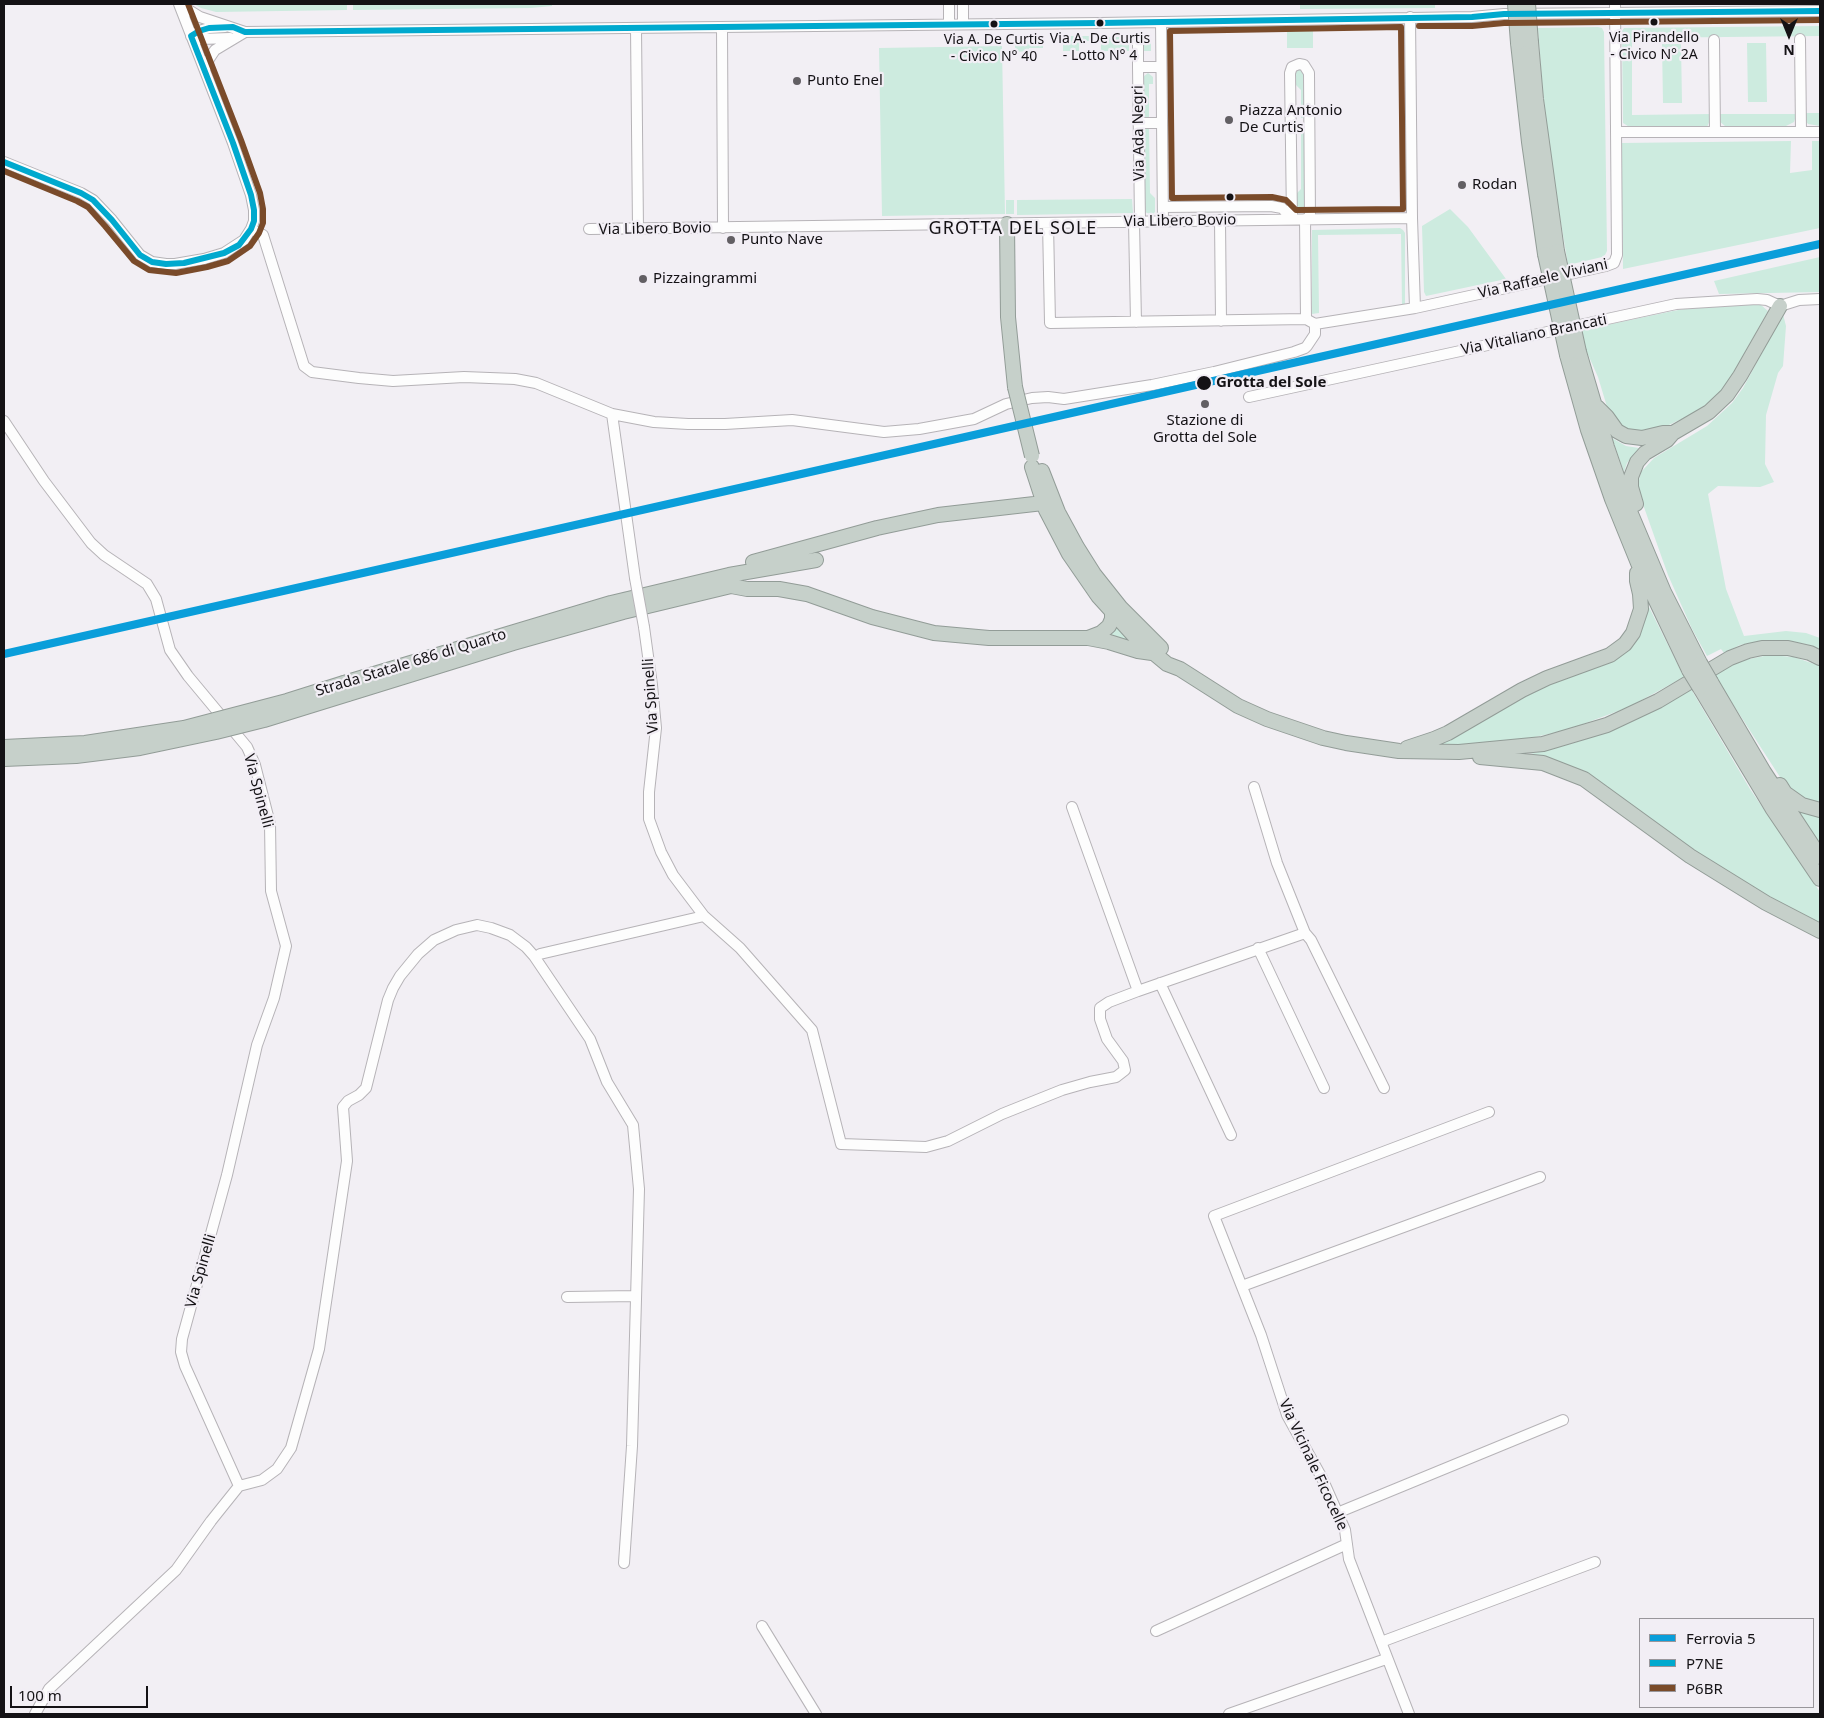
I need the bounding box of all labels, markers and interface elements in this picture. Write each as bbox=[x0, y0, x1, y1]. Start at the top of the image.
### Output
north arrow bbox=[1764, 10, 1814, 60]
marker: Via Pirandello - Civico N° 2A bbox=[1649, 17, 1659, 27]
marker: Via A. De Curtis - Lotto N° 4 bbox=[1095, 18, 1105, 28]
marker: Via A. De Curtis - Civico N° 40 bbox=[989, 19, 999, 29]
place label: Via Pirandello - Civico N° 2A bbox=[1609, 30, 1699, 62]
place label: Via A. De Curtis - Lotto N° 4 bbox=[1050, 31, 1150, 64]
place label: Via A. De Curtis - Civico N° 40 bbox=[944, 32, 1044, 64]
text: N bbox=[1783, 41, 1795, 60]
place label: Punto Enel bbox=[807, 72, 883, 90]
marker: Punto Enel bbox=[791, 75, 803, 87]
street label: Via Ada Negri bbox=[1129, 85, 1149, 181]
place label: Piazza Antonio De Curtis bbox=[1239, 102, 1342, 137]
marker: Piazza Antonio De Curtis bbox=[1223, 114, 1235, 126]
place label: Rodan bbox=[1472, 176, 1517, 194]
marker: Rodan bbox=[1456, 179, 1468, 191]
unlabelled marker bbox=[1225, 192, 1235, 202]
street label: Via Libero Bovio bbox=[1124, 211, 1236, 231]
district label: GROTTA DEL SOLE bbox=[927, 218, 1099, 240]
street label: Via Libero Bovio bbox=[599, 219, 711, 239]
place label: Punto Nave bbox=[741, 231, 823, 249]
marker: Punto Nave bbox=[725, 234, 737, 246]
street label: Via Raffaele Viviani bbox=[1477, 255, 1609, 303]
place label: Pizzaingrammi bbox=[653, 270, 757, 288]
marker: Pizzaingrammi bbox=[637, 273, 649, 285]
street label: Via Vitaliano Brancati bbox=[1459, 311, 1609, 359]
marker: Grotta del Sole bbox=[1195, 374, 1213, 392]
place label: Grotta del Sole bbox=[1216, 374, 1326, 392]
marker: Stazione di Grotta del Sole bbox=[1199, 398, 1211, 410]
place label: Stazione di Grotta del Sole bbox=[1153, 412, 1257, 447]
street label: Strada Statale 686 di Quarto bbox=[314, 625, 508, 701]
street label: Via Spinelli bbox=[639, 658, 663, 734]
street label: Via Spinelli bbox=[239, 752, 277, 830]
street label: Via Spinelli bbox=[182, 1232, 220, 1310]
street label: Via Vicinale Ficocelle bbox=[1275, 1396, 1351, 1534]
legend bbox=[1639, 1618, 1814, 1708]
text: Ferrovia 5 bbox=[1686, 1628, 1756, 1648]
text: P7NE bbox=[1686, 1653, 1723, 1673]
scale bar bbox=[12, 1676, 150, 1708]
text: P6BR bbox=[1686, 1678, 1723, 1698]
text: 100 m bbox=[18, 1685, 62, 1705]

